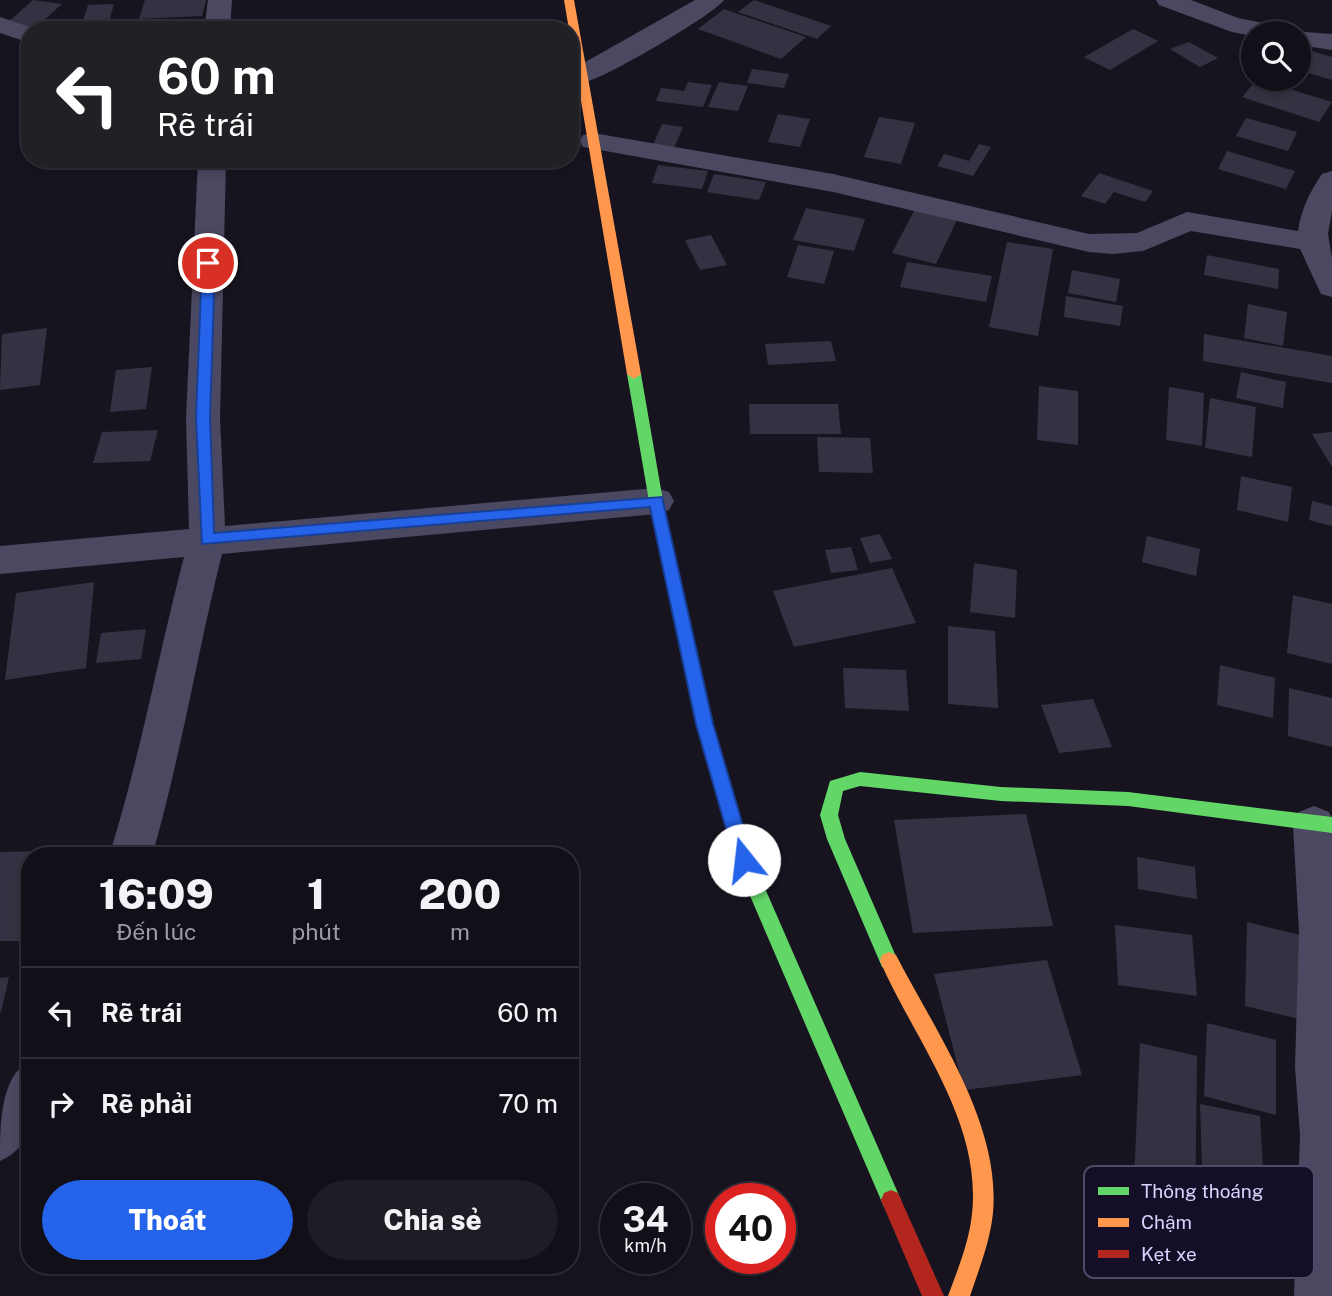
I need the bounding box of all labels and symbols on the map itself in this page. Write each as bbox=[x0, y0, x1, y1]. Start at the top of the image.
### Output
pin bbox=[178, 233, 238, 293]
position arrow bbox=[707, 823, 781, 897]
legend bbox=[1084, 1166, 1314, 1278]
text: Thông thoáng bbox=[1141, 1180, 1264, 1202]
speed limit sign: 40 bbox=[705, 1183, 796, 1274]
text: Chậm bbox=[1141, 1211, 1192, 1233]
text: Kẹt xe bbox=[1141, 1243, 1197, 1265]

